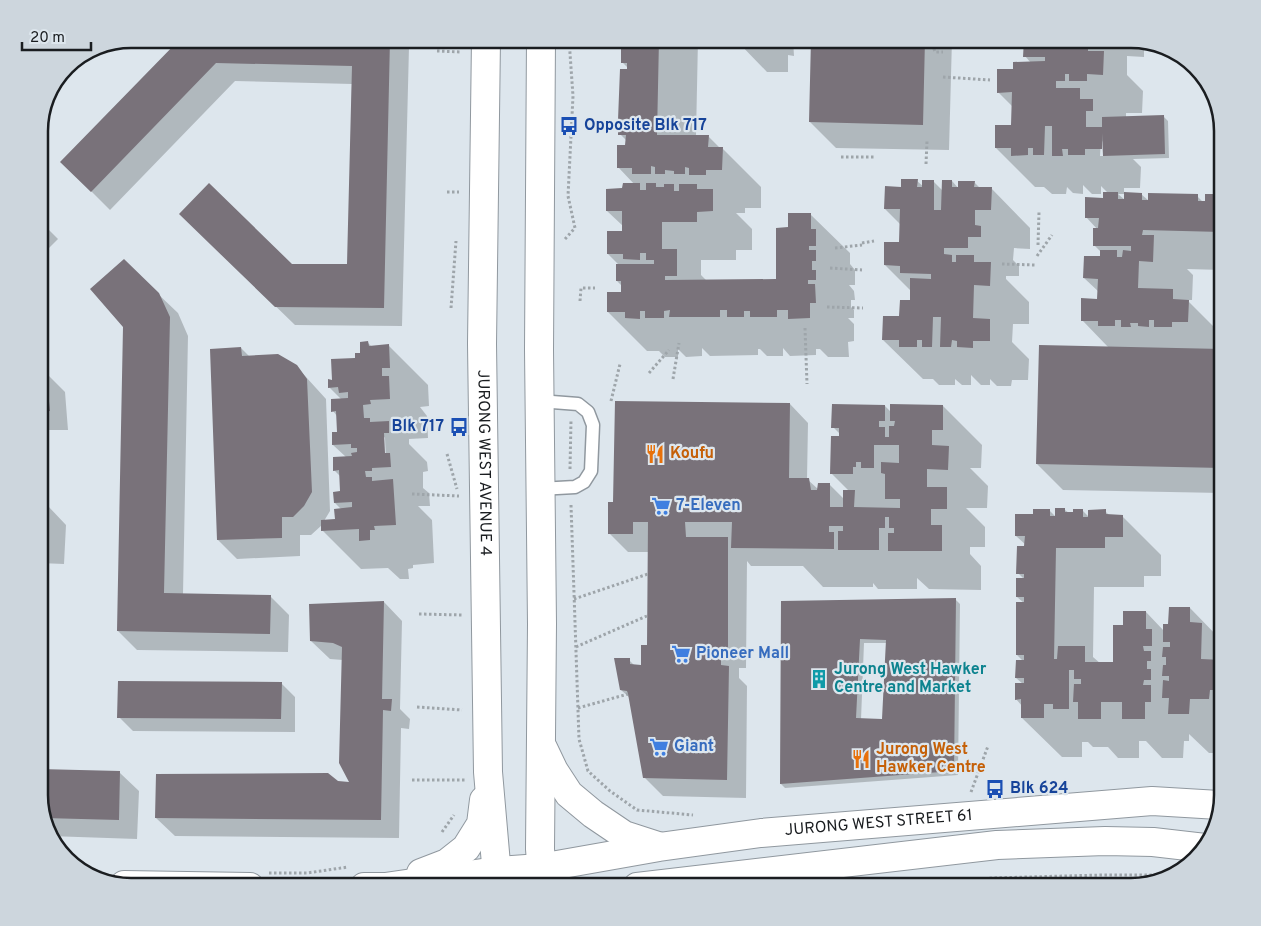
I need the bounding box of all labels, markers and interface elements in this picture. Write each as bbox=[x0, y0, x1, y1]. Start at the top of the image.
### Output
scale bar bbox=[22, 20, 91, 52]
text: 20 m bbox=[30, 29, 65, 48]
bus stop icon: Opposite Blk 717 bbox=[558, 115, 580, 137]
place label: Opposite Blk 717 bbox=[584, 116, 707, 136]
street label: JURONG WEST AVENUE 4 bbox=[472, 370, 495, 556]
bus stop icon: Blk 717 bbox=[448, 416, 470, 438]
place label: Blk 717 bbox=[392, 417, 444, 437]
restaurant icon: Koufu bbox=[644, 443, 666, 465]
place label: Koufu bbox=[670, 444, 714, 464]
supermarket icon: 7-Eleven bbox=[650, 495, 672, 517]
place label: 7-Eleven bbox=[676, 496, 741, 516]
supermarket icon: Pioneer Mall bbox=[670, 643, 692, 665]
place label: Pioneer Mall bbox=[696, 644, 789, 664]
place label: Jurong West Hawker Centre and Market bbox=[834, 660, 987, 698]
building icon: Jurong West Hawker Centre and Market bbox=[808, 668, 830, 690]
supermarket icon: Giant bbox=[648, 736, 670, 758]
place label: Giant bbox=[674, 737, 714, 757]
place label: Jurong West Hawker Centre bbox=[876, 740, 986, 778]
restaurant icon: Jurong West Hawker Centre bbox=[850, 748, 872, 770]
bus stop icon: Blk 624 bbox=[984, 778, 1006, 800]
place label: Blk 624 bbox=[1010, 779, 1069, 799]
street label: JURONG WEST STREET 61 bbox=[784, 806, 973, 841]

